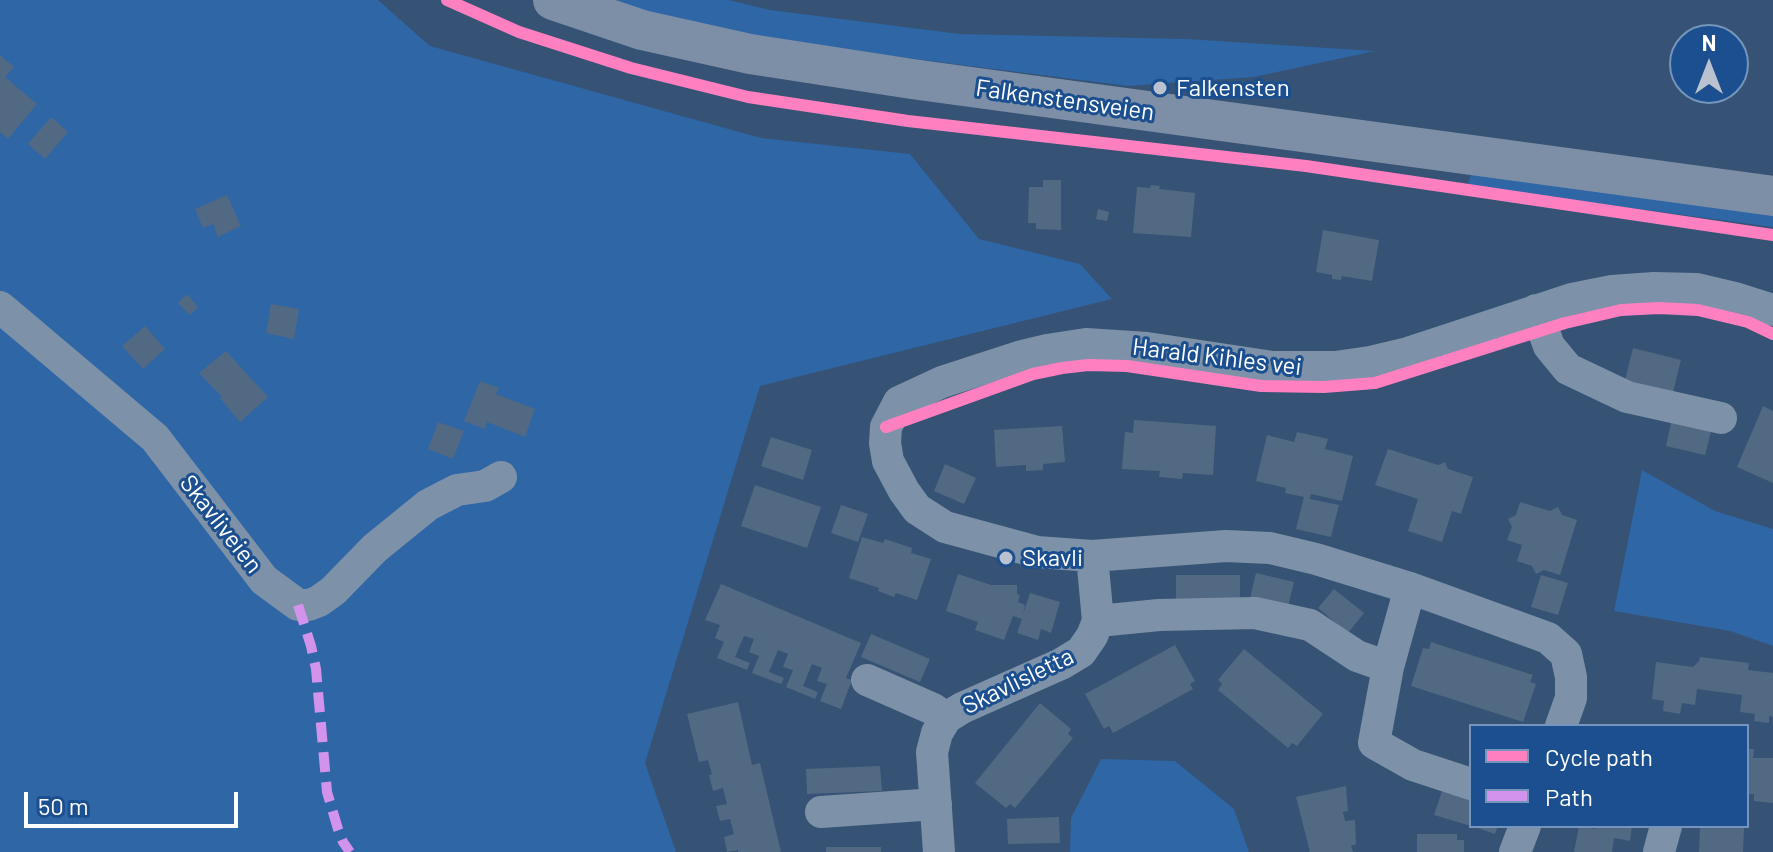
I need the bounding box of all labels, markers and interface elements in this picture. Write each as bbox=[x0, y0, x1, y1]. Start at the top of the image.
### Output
north arrow bbox=[1669, 24, 1749, 104]
text: N bbox=[1702, 29, 1716, 55]
street label: Falkenstensveien bbox=[974, 73, 1156, 127]
place label: Falkensten bbox=[1176, 74, 1290, 102]
marker: Falkensten bbox=[1151, 79, 1169, 97]
street label: Harald Kihles vei bbox=[1131, 332, 1303, 382]
street label: Skavliveien bbox=[174, 469, 268, 579]
place label: Skavli bbox=[1022, 544, 1083, 572]
marker: Skavli bbox=[997, 549, 1015, 567]
street label: Skavlisletta bbox=[958, 642, 1078, 720]
legend bbox=[1469, 724, 1749, 828]
text: Cycle path bbox=[1545, 742, 1653, 771]
scale bar bbox=[28, 776, 242, 826]
text: Path bbox=[1545, 782, 1593, 811]
text: 50 m bbox=[38, 791, 89, 820]

